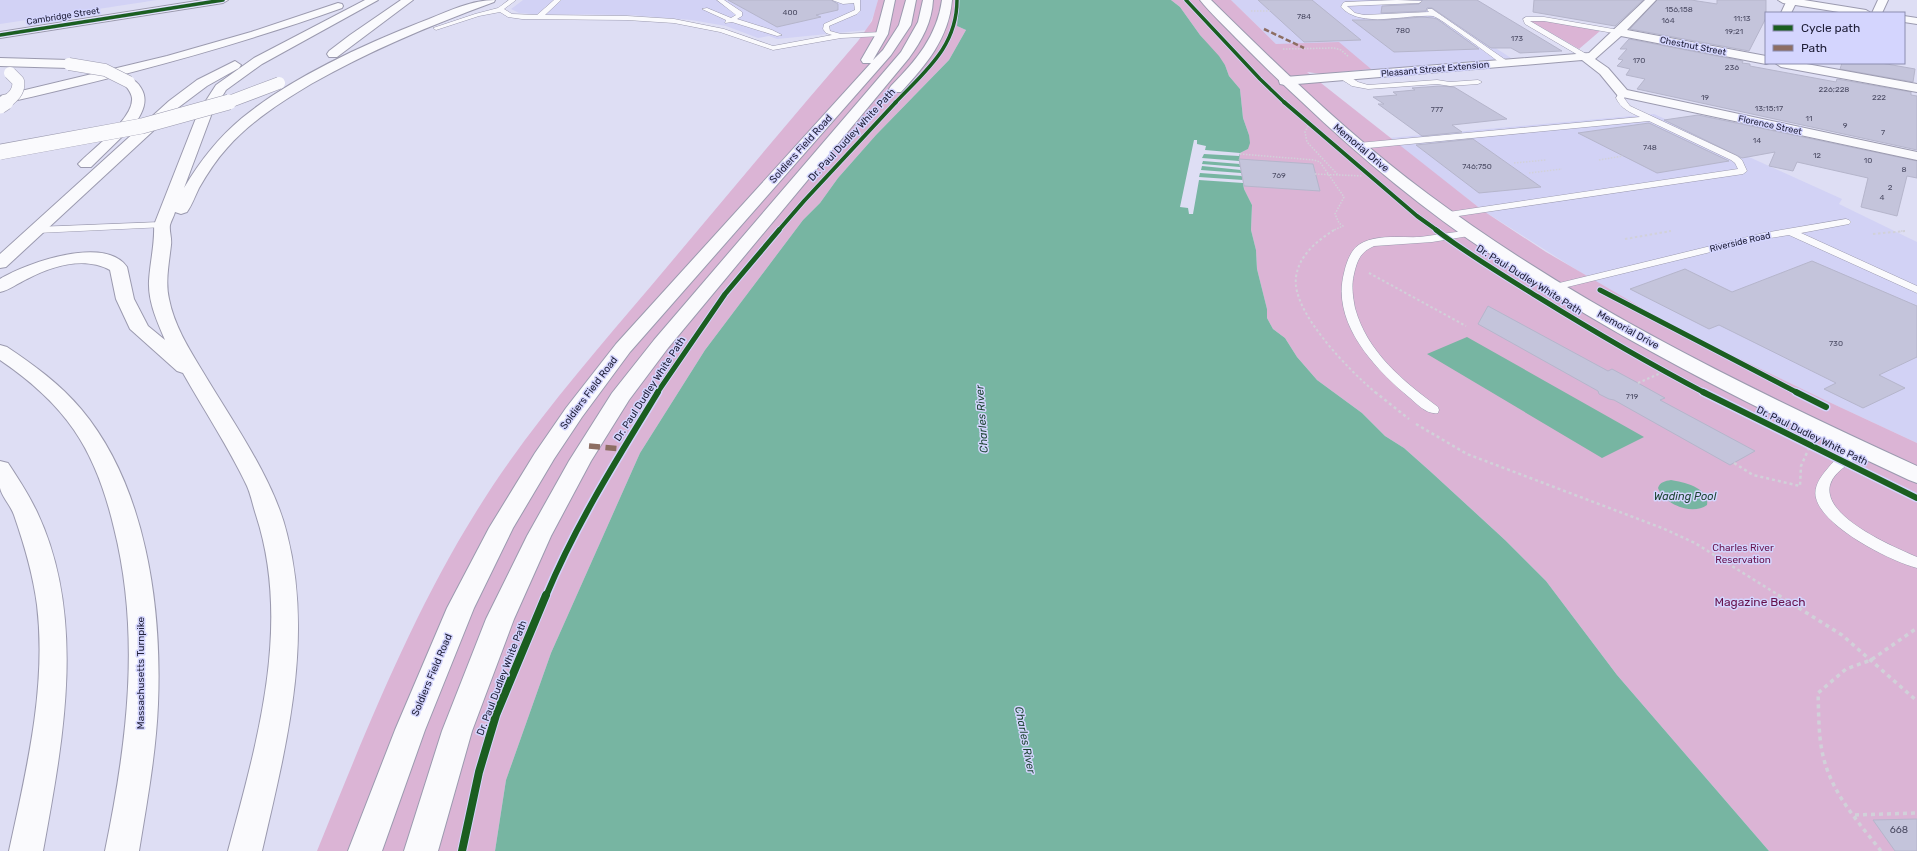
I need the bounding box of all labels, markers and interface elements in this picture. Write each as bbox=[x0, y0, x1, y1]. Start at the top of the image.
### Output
street label: Cambridge Street bbox=[26, 5, 101, 27]
house number: 156,158 bbox=[1665, 5, 1693, 14]
house number: 400 bbox=[782, 8, 798, 17]
house number: 784 bbox=[1297, 12, 1311, 21]
legend bbox=[1765, 12, 1905, 64]
house number: 11;13 bbox=[1733, 14, 1751, 23]
house number: 164 bbox=[1661, 16, 1675, 25]
text: Cycle path bbox=[1801, 21, 1860, 35]
house number: 780 bbox=[1396, 26, 1410, 35]
house number: 19;21 bbox=[1725, 27, 1743, 36]
house number: 173 bbox=[1511, 34, 1523, 43]
street label: Chestnut Street bbox=[1659, 35, 1727, 57]
text: Path bbox=[1801, 41, 1827, 55]
house number: 170 bbox=[1633, 56, 1645, 65]
street label: Pleasant Street Extension bbox=[1380, 59, 1490, 79]
house number: 236 bbox=[1725, 63, 1739, 72]
house number: 226;228 bbox=[1819, 85, 1849, 94]
street label: Dr. Paul Dudley White Path bbox=[806, 86, 898, 184]
house number: 19 bbox=[1701, 93, 1709, 102]
house number: 222 bbox=[1872, 93, 1886, 102]
house number: 13;15;17 bbox=[1755, 104, 1783, 113]
house number: 777 bbox=[1431, 105, 1443, 114]
street label: Soldiers Field Road bbox=[767, 112, 835, 186]
street label: Florence Street bbox=[1737, 113, 1803, 137]
house number: 11 bbox=[1806, 114, 1812, 123]
street label: Memorial Drive bbox=[1331, 121, 1392, 175]
house number: 9 bbox=[1843, 121, 1848, 130]
house number: 7 bbox=[1881, 128, 1885, 137]
house number: 14 bbox=[1753, 136, 1761, 145]
house number: 748 bbox=[1643, 143, 1657, 152]
house number: 12 bbox=[1813, 151, 1821, 160]
house number: 10 bbox=[1864, 156, 1872, 165]
house number: 746;750 bbox=[1462, 162, 1492, 171]
house number: 8 bbox=[1901, 165, 1907, 174]
house number: 769 bbox=[1272, 171, 1286, 180]
house number: 2 bbox=[1888, 183, 1893, 192]
house number: 4 bbox=[1880, 193, 1885, 202]
street label: Riverside Road bbox=[1709, 230, 1771, 254]
street label: Dr. Paul Dudley White Path bbox=[1474, 242, 1584, 318]
street label: Memorial Drive bbox=[1595, 308, 1661, 352]
street label: Dr. Paul Dudley White Path bbox=[612, 334, 688, 444]
house number: 730 bbox=[1829, 339, 1843, 348]
street label: Soldiers Field Road bbox=[558, 354, 620, 432]
water label: Charles River bbox=[973, 384, 991, 453]
house number: 719 bbox=[1626, 392, 1638, 401]
street label: Dr. Paul Dudley White Path bbox=[1754, 404, 1870, 468]
water label: Wading Pool bbox=[1654, 490, 1717, 503]
park label: Charles River Reservation bbox=[1712, 542, 1774, 566]
park label: Magazine Beach bbox=[1714, 595, 1806, 609]
street label: Massachusetts Turnpike bbox=[135, 616, 147, 729]
street label: Dr. Paul Dudley White Path bbox=[474, 619, 530, 737]
street label: Soldiers Field Road bbox=[409, 632, 455, 718]
water label: Charles River bbox=[1012, 705, 1038, 775]
house number: 668 bbox=[1890, 824, 1908, 836]

